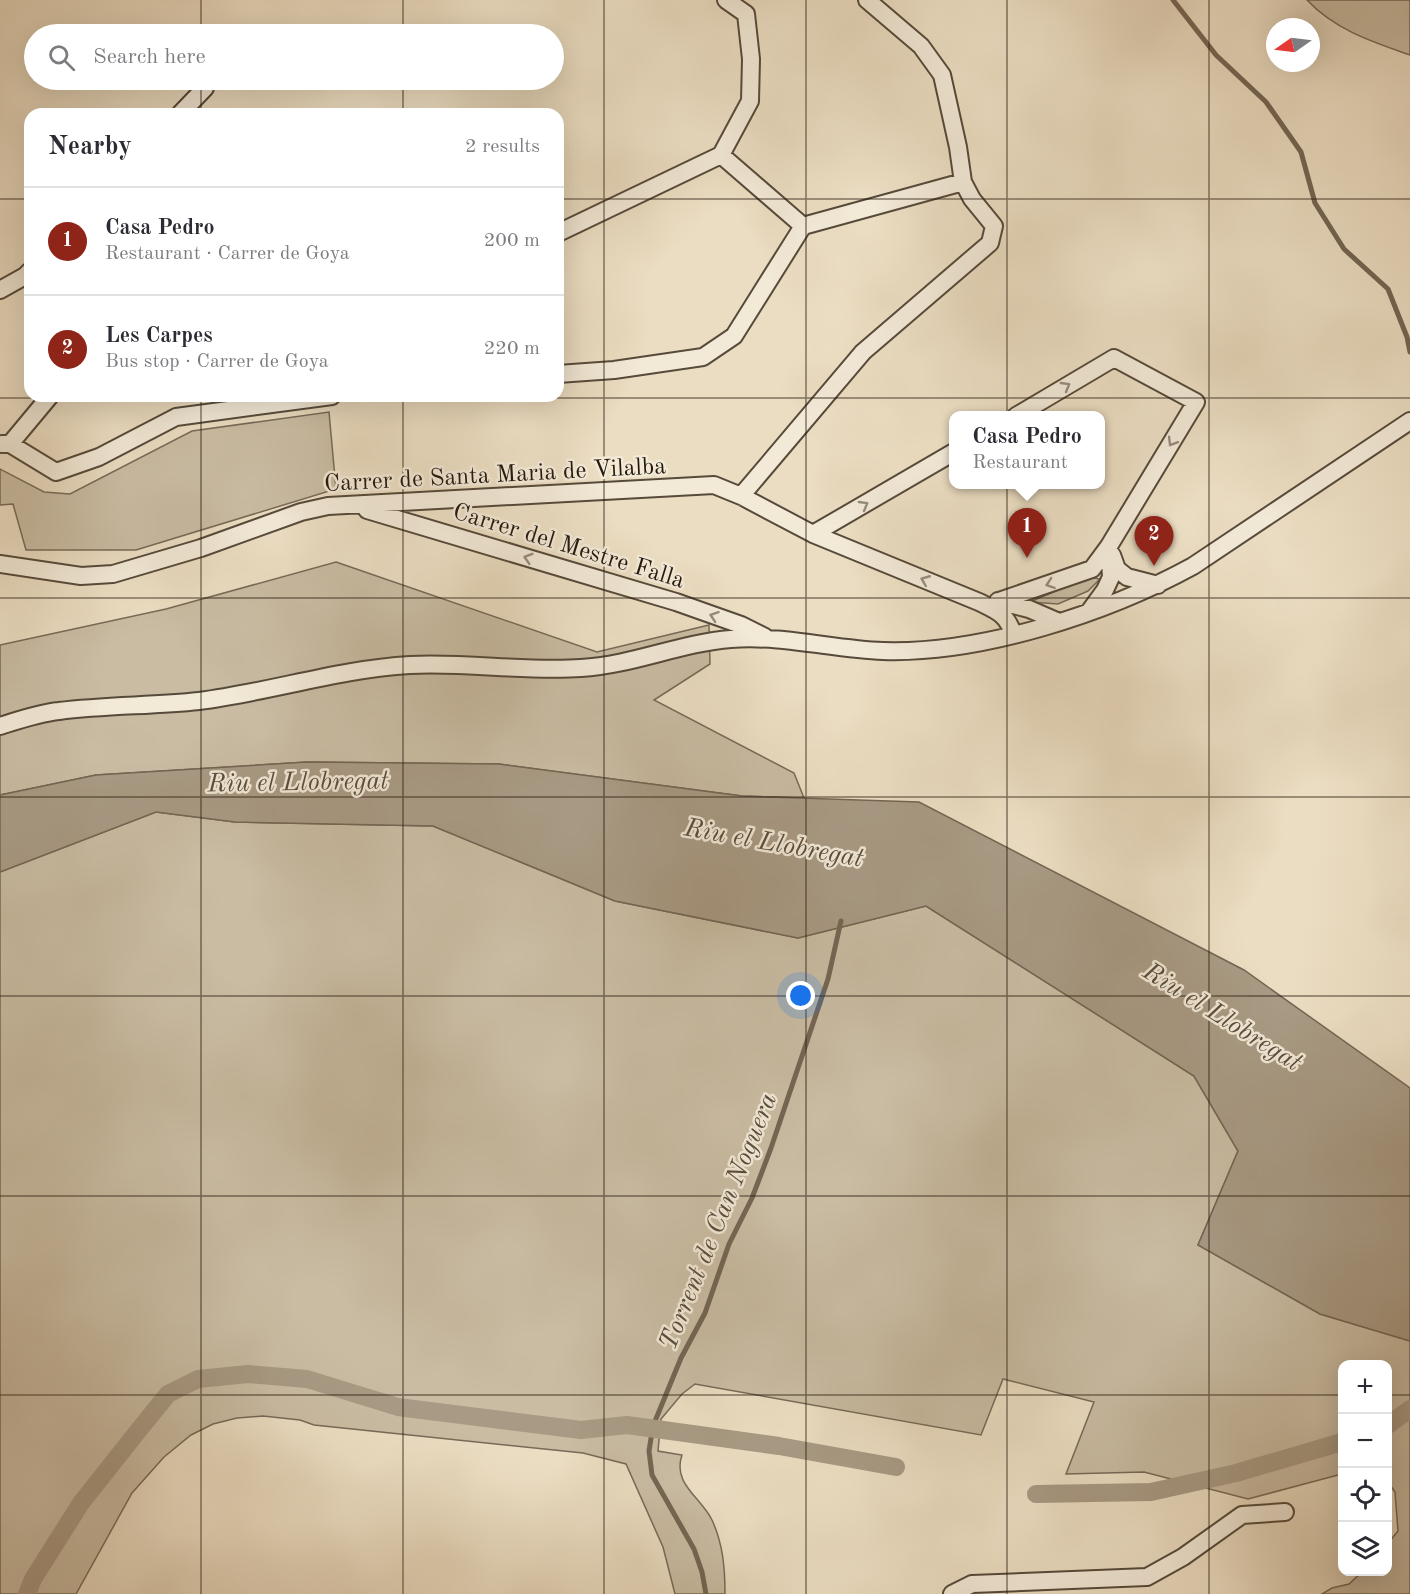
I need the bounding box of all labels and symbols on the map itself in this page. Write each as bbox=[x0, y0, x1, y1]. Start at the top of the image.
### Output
north arrow bbox=[1266, 18, 1320, 72]
one-way arrow bbox=[1060, 382, 1070, 393]
one-way arrow bbox=[1167, 436, 1179, 446]
street label: Carrer de Santa Maria de Vilalba bbox=[324, 455, 667, 497]
street label: Carrer del Mestre Falla bbox=[450, 500, 687, 594]
one-way arrow bbox=[858, 500, 868, 512]
pin: 1 bbox=[1008, 508, 1046, 558]
pin: 2 bbox=[1134, 516, 1174, 566]
one-way arrow bbox=[523, 553, 534, 565]
one-way arrow bbox=[920, 575, 931, 587]
one-way arrow bbox=[1045, 576, 1056, 589]
one-way arrow bbox=[709, 610, 720, 623]
water label: Riu el Llobregat bbox=[206, 768, 390, 798]
water label: Riu el Llobregat bbox=[681, 815, 866, 873]
water label: Riu el Llobregat bbox=[1137, 958, 1306, 1077]
your location bbox=[786, 981, 815, 1010]
water label: Torrent de Can Noguera bbox=[655, 1090, 782, 1354]

